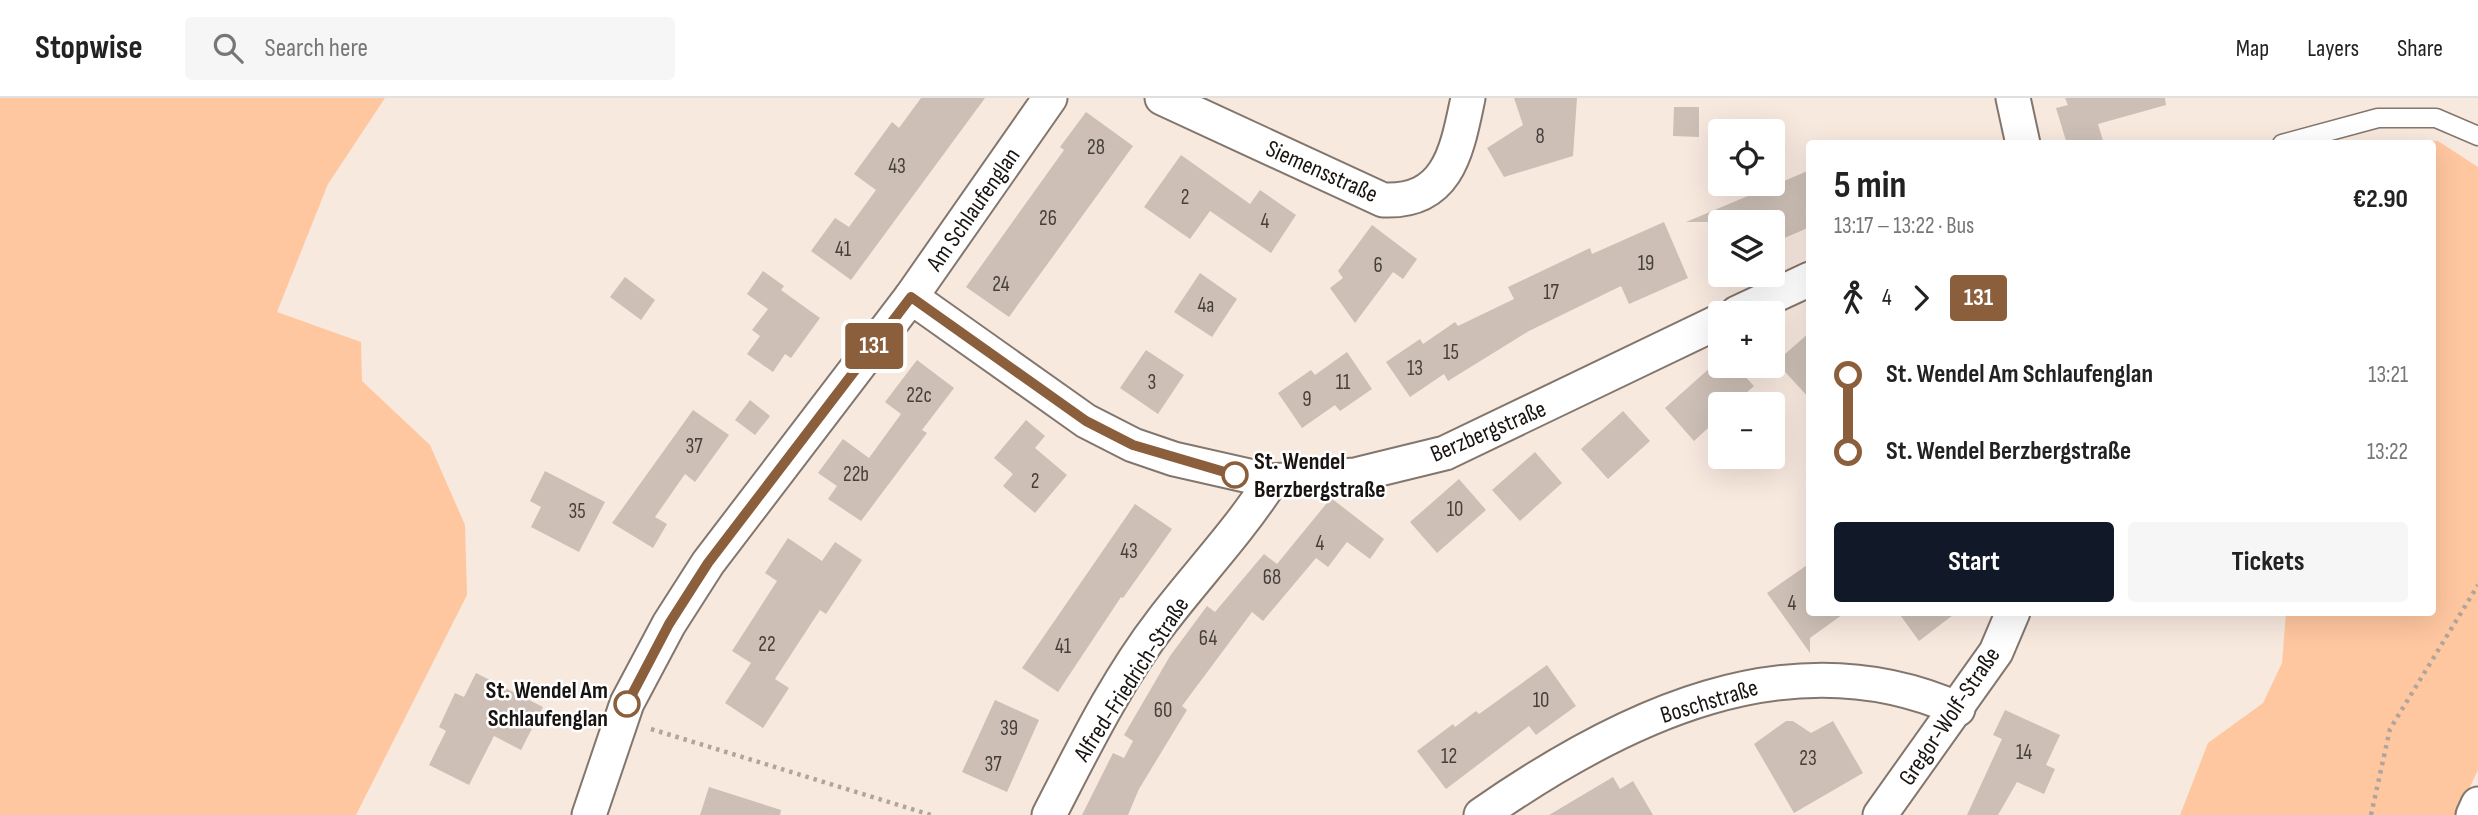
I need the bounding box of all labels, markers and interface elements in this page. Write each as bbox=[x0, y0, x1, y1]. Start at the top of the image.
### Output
search box bbox=[185, 17, 675, 80]
text: Stopwise bbox=[35, 28, 143, 68]
icon: search bbox=[209, 29, 247, 67]
text: Search here bbox=[265, 33, 368, 64]
text: Map bbox=[2236, 34, 2269, 63]
text: Layers bbox=[2307, 34, 2359, 63]
text: Share bbox=[2397, 34, 2443, 63]
map controls bbox=[1708, 119, 1785, 469]
button: locate bbox=[1708, 119, 1785, 196]
house number: 8 bbox=[1535, 124, 1545, 149]
street label: Siemensstraße bbox=[1261, 134, 1382, 209]
house number: 28 bbox=[1087, 135, 1105, 160]
street label: Am Schlaufenglan bbox=[920, 142, 1027, 277]
house number: 43 bbox=[888, 154, 906, 179]
text: 5 min bbox=[1834, 163, 1906, 208]
text: €2.90 bbox=[2353, 184, 2408, 215]
house number: 2 bbox=[1181, 185, 1189, 210]
house number: 26 bbox=[1039, 206, 1057, 231]
house number: 4 bbox=[1261, 209, 1270, 234]
button: layers bbox=[1708, 210, 1785, 287]
text: 13:17 – 13:22 · Bus bbox=[1834, 212, 1974, 240]
house number: 41 bbox=[835, 237, 852, 262]
house number: 19 bbox=[1638, 251, 1654, 276]
house number: 6 bbox=[1373, 253, 1383, 278]
house number: 24 bbox=[992, 272, 1010, 297]
icon: walk bbox=[1834, 279, 1872, 317]
icon: forward bbox=[1902, 279, 1940, 317]
house number: 17 bbox=[1543, 280, 1559, 305]
text: 131 bbox=[1964, 283, 1993, 312]
text: 4 bbox=[1882, 284, 1892, 312]
house number: 4a bbox=[1198, 293, 1214, 318]
button: + bbox=[1708, 301, 1785, 378]
line badge: 131 bbox=[834, 323, 914, 369]
text: 131 bbox=[859, 331, 889, 360]
house number: 15 bbox=[1443, 340, 1459, 365]
house number: 13 bbox=[1407, 356, 1423, 381]
text: St. Wendel Am Schlaufenglan bbox=[1886, 359, 2153, 390]
text: 13:21 bbox=[2368, 361, 2408, 389]
house number: 3 bbox=[1148, 370, 1156, 395]
house number: 11 bbox=[1336, 370, 1351, 395]
house number: 22c bbox=[906, 383, 932, 408]
house number: 9 bbox=[1302, 387, 1312, 412]
button: − bbox=[1708, 392, 1785, 469]
street label: Berzbergstraße bbox=[1426, 394, 1550, 469]
house number: 37 bbox=[685, 434, 703, 459]
text: St. Wendel Berzbergstraße bbox=[1886, 436, 2131, 467]
text: 13:22 bbox=[2367, 438, 2408, 466]
place label: St. Wendel Berzbergstraße bbox=[1254, 447, 1385, 504]
house number: 22b bbox=[843, 462, 869, 487]
marker: St. Wendel Berzbergstraße bbox=[1222, 462, 1248, 488]
house number: 2 bbox=[1031, 469, 1039, 494]
house number: 10 bbox=[1447, 497, 1463, 522]
house number: 35 bbox=[568, 499, 586, 524]
button: Start bbox=[1834, 522, 2114, 602]
button: Tickets bbox=[2128, 522, 2408, 602]
house number: 4 bbox=[1316, 531, 1325, 556]
house number: 43 bbox=[1120, 539, 1138, 564]
house number: 68 bbox=[1263, 565, 1281, 590]
house number: 4 bbox=[1788, 591, 1797, 616]
street label: Alfred-Friedrich-Straße bbox=[1067, 592, 1195, 768]
house number: 64 bbox=[1199, 626, 1217, 651]
house number: 22 bbox=[758, 632, 776, 657]
house number: 41 bbox=[1055, 634, 1072, 659]
street label: Gregor-Wolf-Straße bbox=[1892, 642, 2006, 791]
street label: Boschstraße bbox=[1657, 673, 1761, 730]
place label: St. Wendel Am Schlaufenglan bbox=[486, 676, 608, 733]
house number: 10 bbox=[1533, 688, 1549, 713]
marker: St. Wendel Am Schlaufenglan bbox=[614, 691, 640, 717]
house number: 60 bbox=[1154, 698, 1172, 723]
house number: 39 bbox=[1000, 716, 1018, 741]
house number: 14 bbox=[2016, 740, 2032, 765]
house number: 12 bbox=[1441, 744, 1457, 769]
house number: 23 bbox=[1799, 746, 1817, 771]
house number: 37 bbox=[984, 752, 1002, 777]

